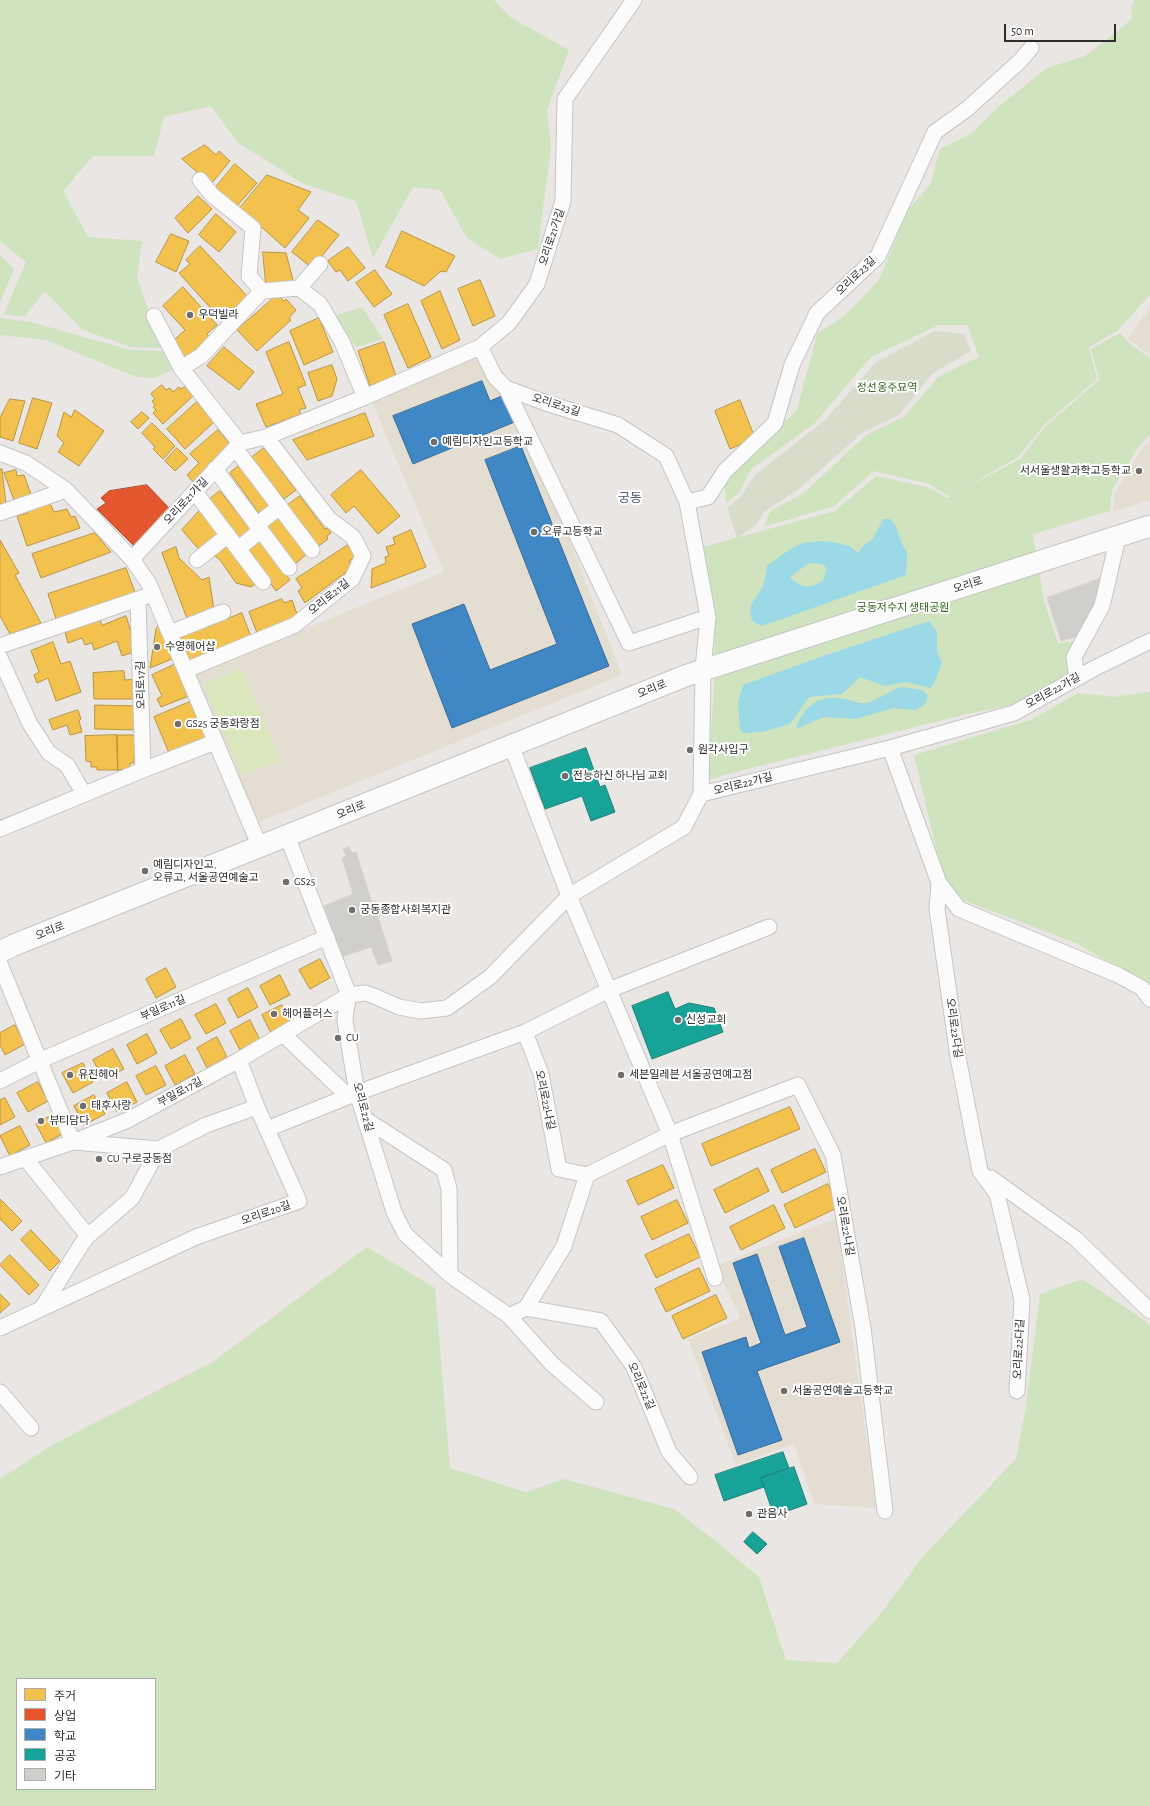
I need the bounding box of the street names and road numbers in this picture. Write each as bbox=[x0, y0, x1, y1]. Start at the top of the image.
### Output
street label: 오리로21가길 bbox=[537, 207, 567, 267]
street label: 오리로23길 bbox=[833, 254, 879, 298]
street label: 오리로23길 bbox=[530, 391, 582, 419]
street label: 오리로21가길 bbox=[161, 475, 211, 527]
street label: 오리로 bbox=[952, 574, 984, 596]
street label: 오리로21길 bbox=[306, 576, 352, 618]
street label: 오리로17길 bbox=[134, 660, 148, 710]
street label: 오리로22가길 bbox=[1023, 671, 1083, 711]
street label: 오리로 bbox=[635, 677, 669, 701]
street label: 오리로22가길 bbox=[712, 770, 774, 798]
street label: 오리로 bbox=[334, 798, 368, 822]
street label: 오리로 bbox=[33, 919, 67, 943]
street label: 부일로11길 bbox=[138, 993, 188, 1023]
street label: 오리로22다길 bbox=[943, 997, 965, 1059]
street label: 오리로22나길 bbox=[532, 1069, 558, 1131]
street label: 부일로17길 bbox=[155, 1075, 205, 1109]
street label: 오리로22길 bbox=[350, 1081, 376, 1133]
street label: 오리로22나길 bbox=[833, 1195, 857, 1257]
street label: 오리로20길 bbox=[240, 1198, 292, 1228]
street label: 오리로22다길 bbox=[1011, 1318, 1027, 1380]
street label: 오리로22길 bbox=[625, 1360, 657, 1412]

